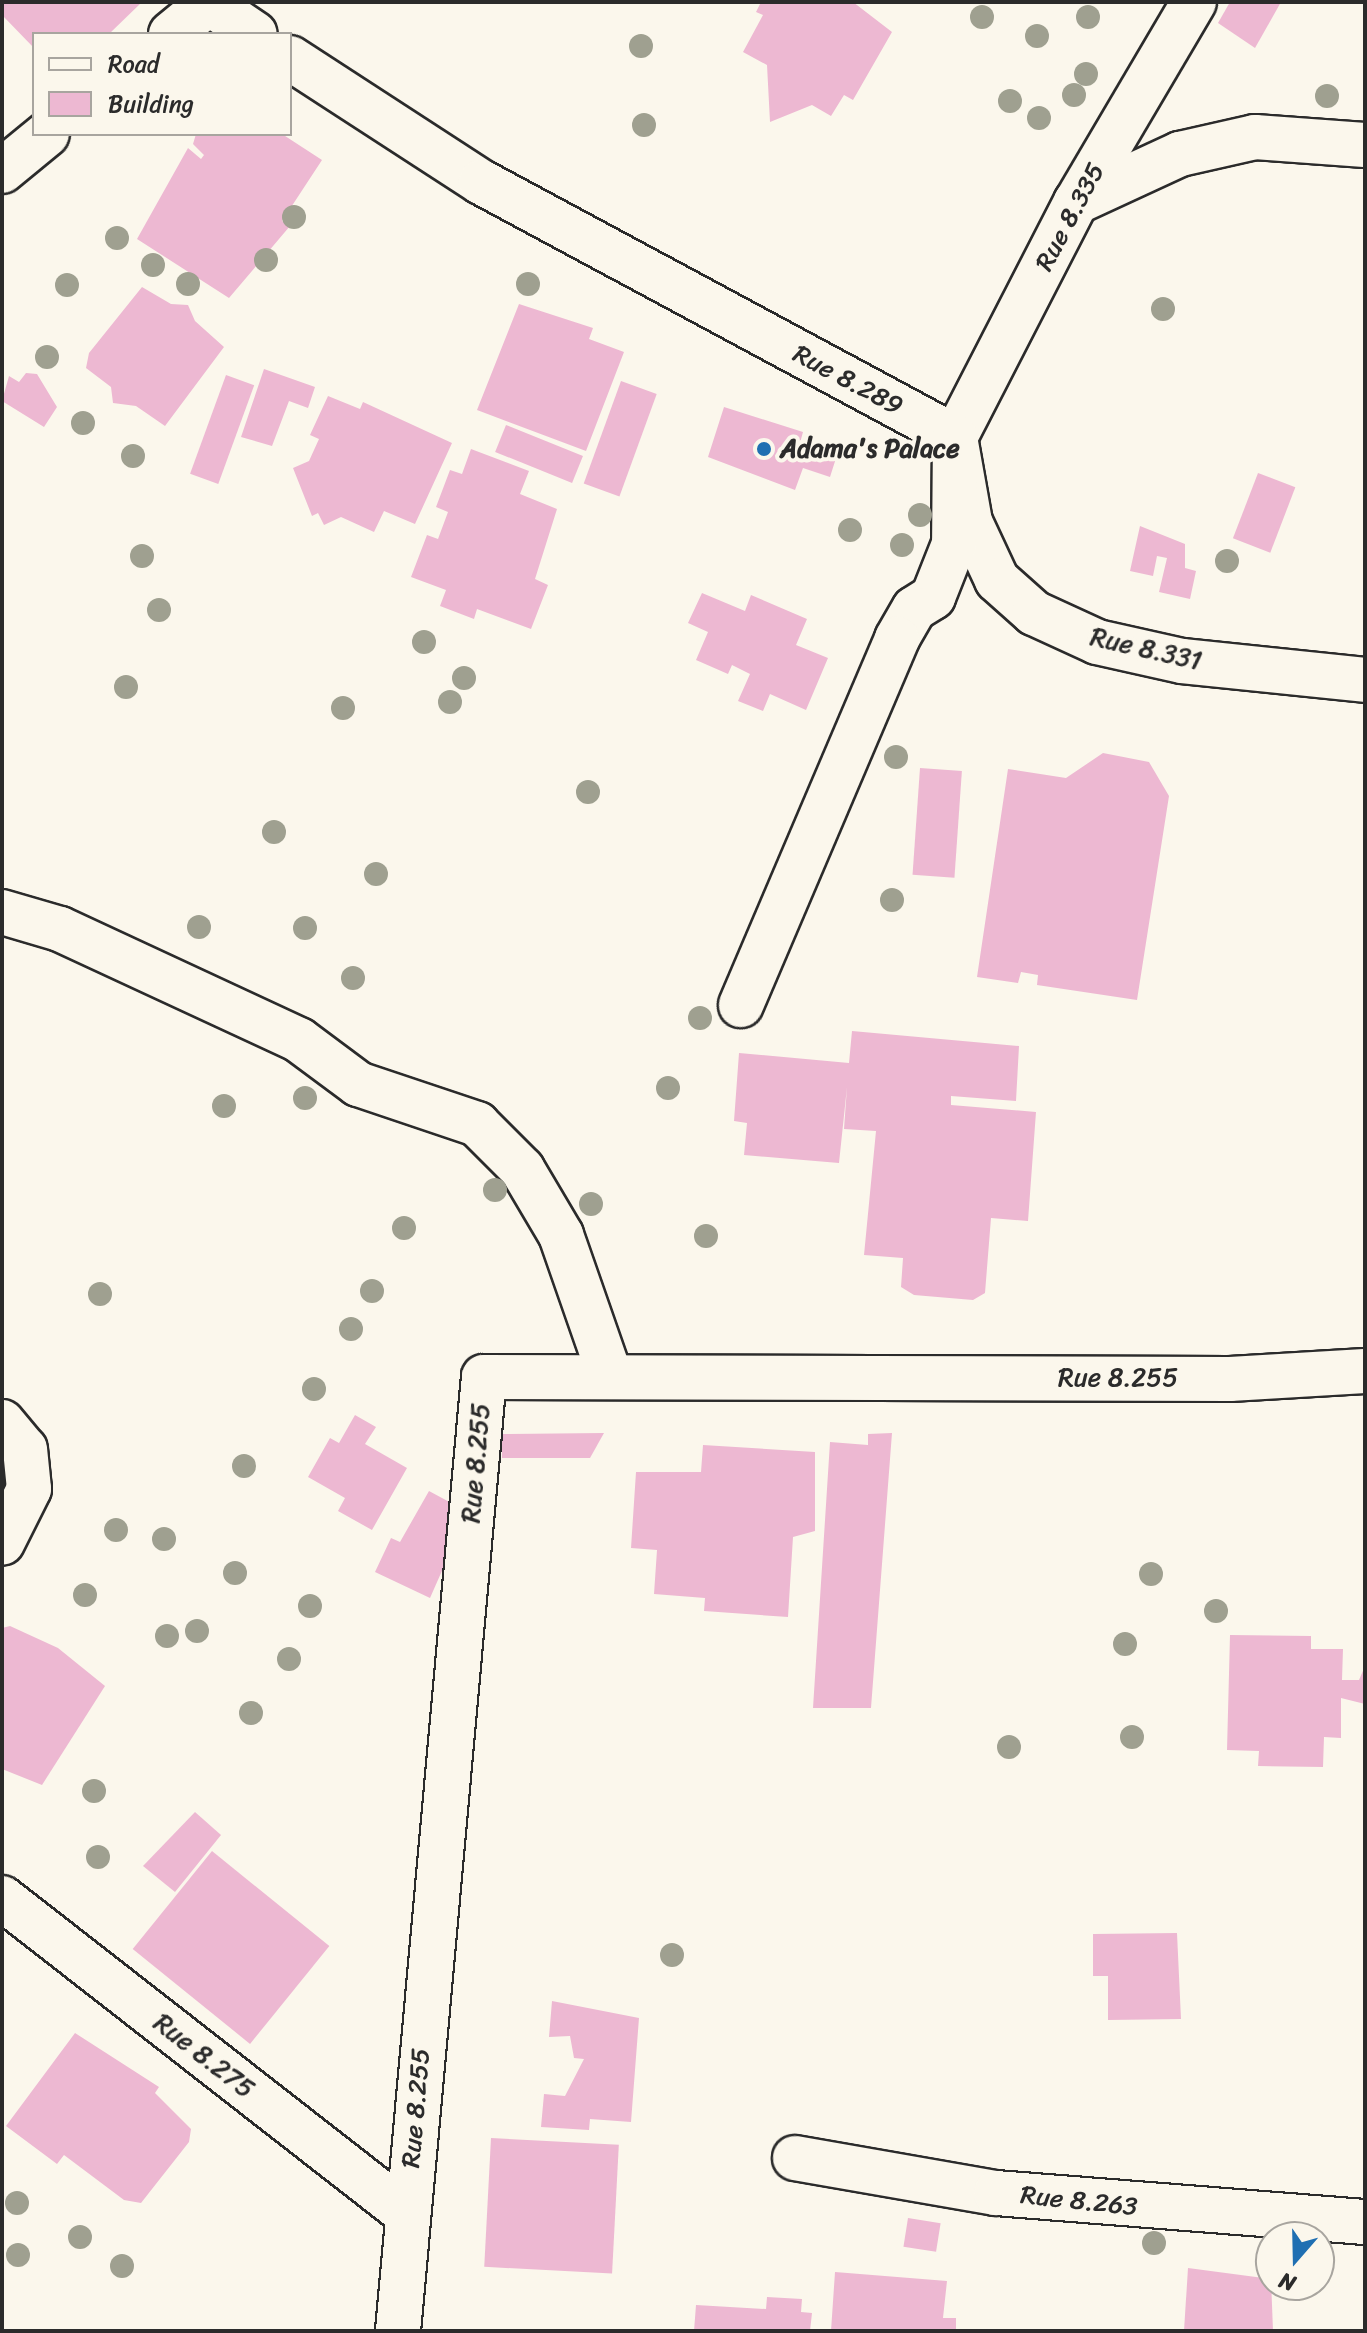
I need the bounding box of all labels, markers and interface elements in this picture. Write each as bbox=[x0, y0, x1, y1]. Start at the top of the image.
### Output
legend bbox=[32, 32, 292, 136]
text: Road bbox=[108, 43, 159, 85]
text: Building bbox=[108, 83, 194, 125]
street label: Rue 8.335 bbox=[1029, 158, 1111, 276]
street label: Rue 8.289 bbox=[788, 338, 908, 422]
place label: Adama's Palace bbox=[780, 433, 959, 465]
marker: Adama's Palace bbox=[755, 440, 773, 458]
street label: Rue 8.331 bbox=[1087, 621, 1205, 677]
street label: Rue 8.255 bbox=[1058, 1362, 1178, 1394]
street label: Rue 8.255 bbox=[455, 1402, 497, 1524]
street label: Rue 8.275 bbox=[147, 2007, 261, 2105]
street label: Rue 8.255 bbox=[395, 2047, 437, 2169]
street label: Rue 8.263 bbox=[1019, 2179, 1139, 2223]
north arrow bbox=[1255, 2221, 1335, 2301]
text: N bbox=[1273, 2261, 1301, 2303]

